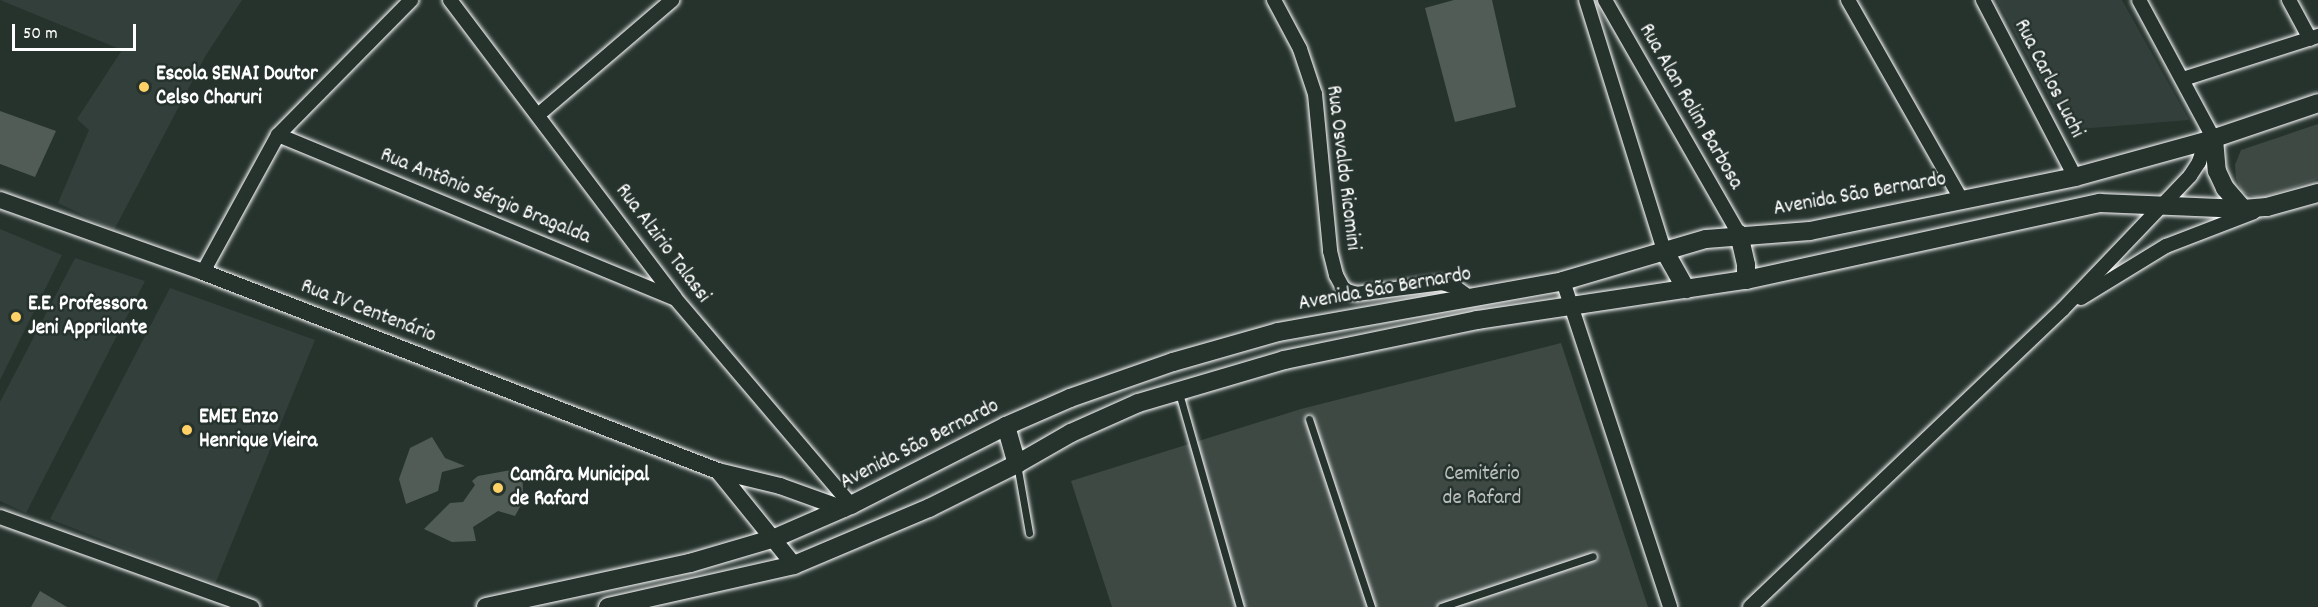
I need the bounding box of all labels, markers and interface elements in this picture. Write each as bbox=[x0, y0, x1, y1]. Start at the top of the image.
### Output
scale bar bbox=[15, 12, 140, 50]
street label: Rua Carlos Luchi bbox=[2007, 16, 2089, 142]
street label: Rua Alan Rolim Barbosa bbox=[1632, 20, 1748, 194]
text: 50 m bbox=[23, 22, 58, 47]
place label: Escola SENAI Doutor Celso Charuri bbox=[156, 62, 318, 112]
marker: Escola SENAI Doutor Celso Charuri bbox=[137, 80, 151, 94]
street label: Rua Osvaldo Ricomini bbox=[1319, 84, 1365, 252]
street label: Rua Antônio Sérgio Bragalda bbox=[376, 143, 594, 251]
street label: Avenida São Bernardo bbox=[1772, 167, 1948, 223]
street label: Rua Alzirio Talassi bbox=[609, 179, 715, 309]
street label: Avenida São Bernardo bbox=[1297, 262, 1473, 318]
street label: Rua IV Centenário bbox=[297, 275, 439, 349]
place label: E.E. Professora Jeni Apprilante bbox=[28, 292, 147, 342]
marker: E.E. Professora Jeni Apprilante bbox=[9, 310, 23, 324]
street label: Avenida São Bernardo bbox=[836, 394, 1004, 496]
place label: EMEI Enzo Henrique Vieira bbox=[199, 405, 317, 455]
marker: EMEI Enzo Henrique Vieira bbox=[180, 423, 194, 437]
park label: Cemitério de Rafard bbox=[1443, 462, 1521, 512]
place label: Camâra Municipal de Rafard bbox=[510, 463, 649, 513]
marker: Camâra Municipal de Rafard bbox=[491, 481, 505, 495]

